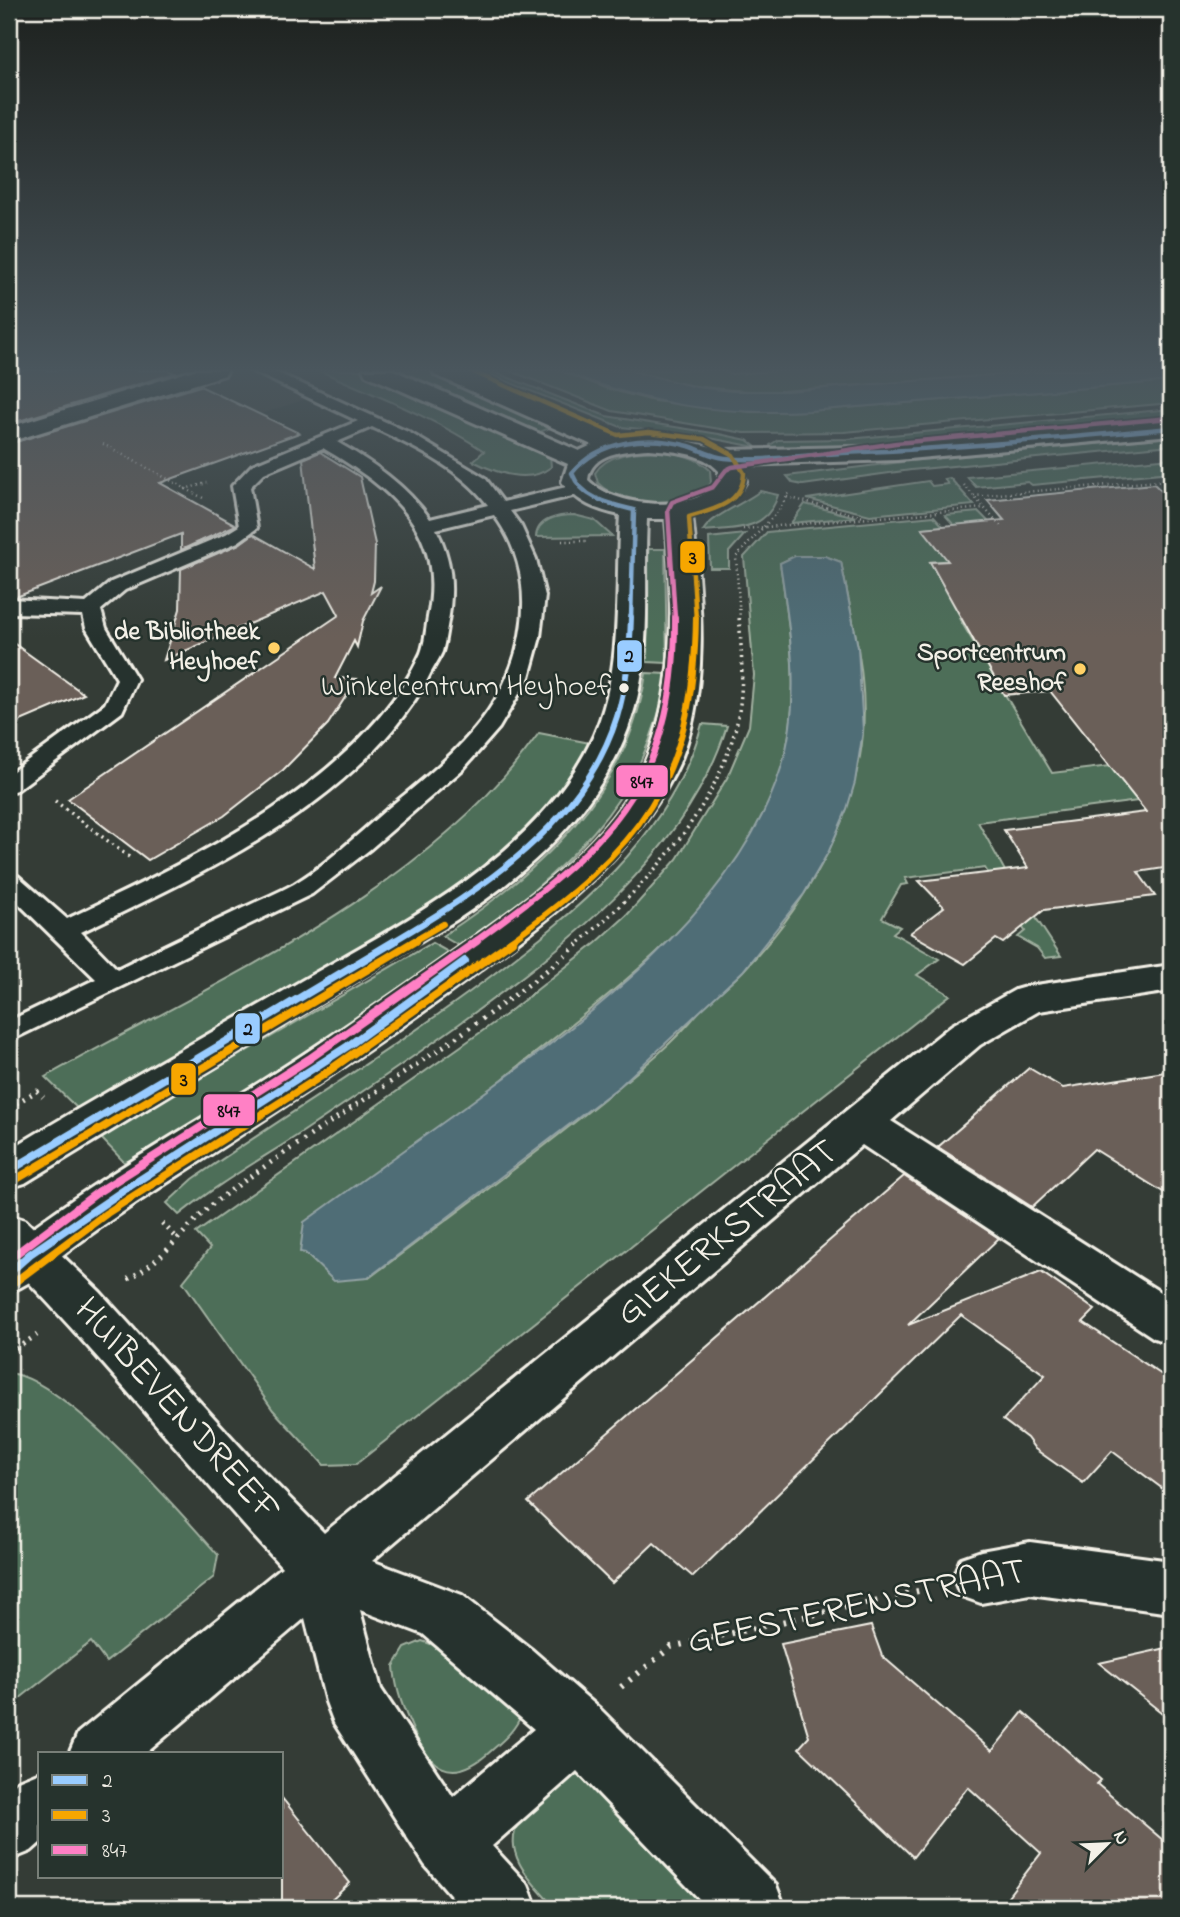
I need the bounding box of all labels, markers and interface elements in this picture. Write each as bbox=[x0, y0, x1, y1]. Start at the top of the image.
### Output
line badge: 3 bbox=[679, 540, 706, 574]
text: 3 bbox=[688, 546, 697, 573]
place label: de Bibliotheek Heyhoef bbox=[114, 614, 261, 682]
place label: Sportcentrum Reeshof bbox=[917, 635, 1067, 703]
line badge: 2 bbox=[616, 639, 643, 673]
marker: de Bibliotheek Heyhoef bbox=[266, 640, 282, 656]
text: 2 bbox=[623, 644, 634, 671]
marker: Sportcentrum Reeshof bbox=[1072, 661, 1088, 677]
place label: Winkelcentrum Heyhoef bbox=[321, 666, 611, 710]
marker: Winkelcentrum Heyhoef bbox=[617, 681, 631, 695]
line badge: 847 bbox=[615, 764, 669, 798]
text: 847 bbox=[630, 770, 654, 797]
line badge: 2 bbox=[234, 1012, 261, 1045]
text: 2 bbox=[242, 1017, 253, 1044]
line badge: 3 bbox=[170, 1062, 197, 1096]
text: 3 bbox=[179, 1068, 188, 1095]
line badge: 847 bbox=[202, 1093, 256, 1127]
text: 847 bbox=[217, 1099, 241, 1126]
street label: GIEKERKSTRAAT bbox=[605, 1127, 851, 1341]
street label: HUIBEVENDREEF bbox=[59, 1285, 293, 1537]
street label: GEESTERENSTRAAT bbox=[683, 1545, 1031, 1671]
legend bbox=[38, 1752, 284, 1878]
text: 2 bbox=[102, 1767, 112, 1797]
text: 3 bbox=[102, 1802, 111, 1832]
north arrow bbox=[1072, 1808, 1142, 1878]
text: N bbox=[1105, 1827, 1135, 1850]
text: 847 bbox=[102, 1837, 128, 1867]

